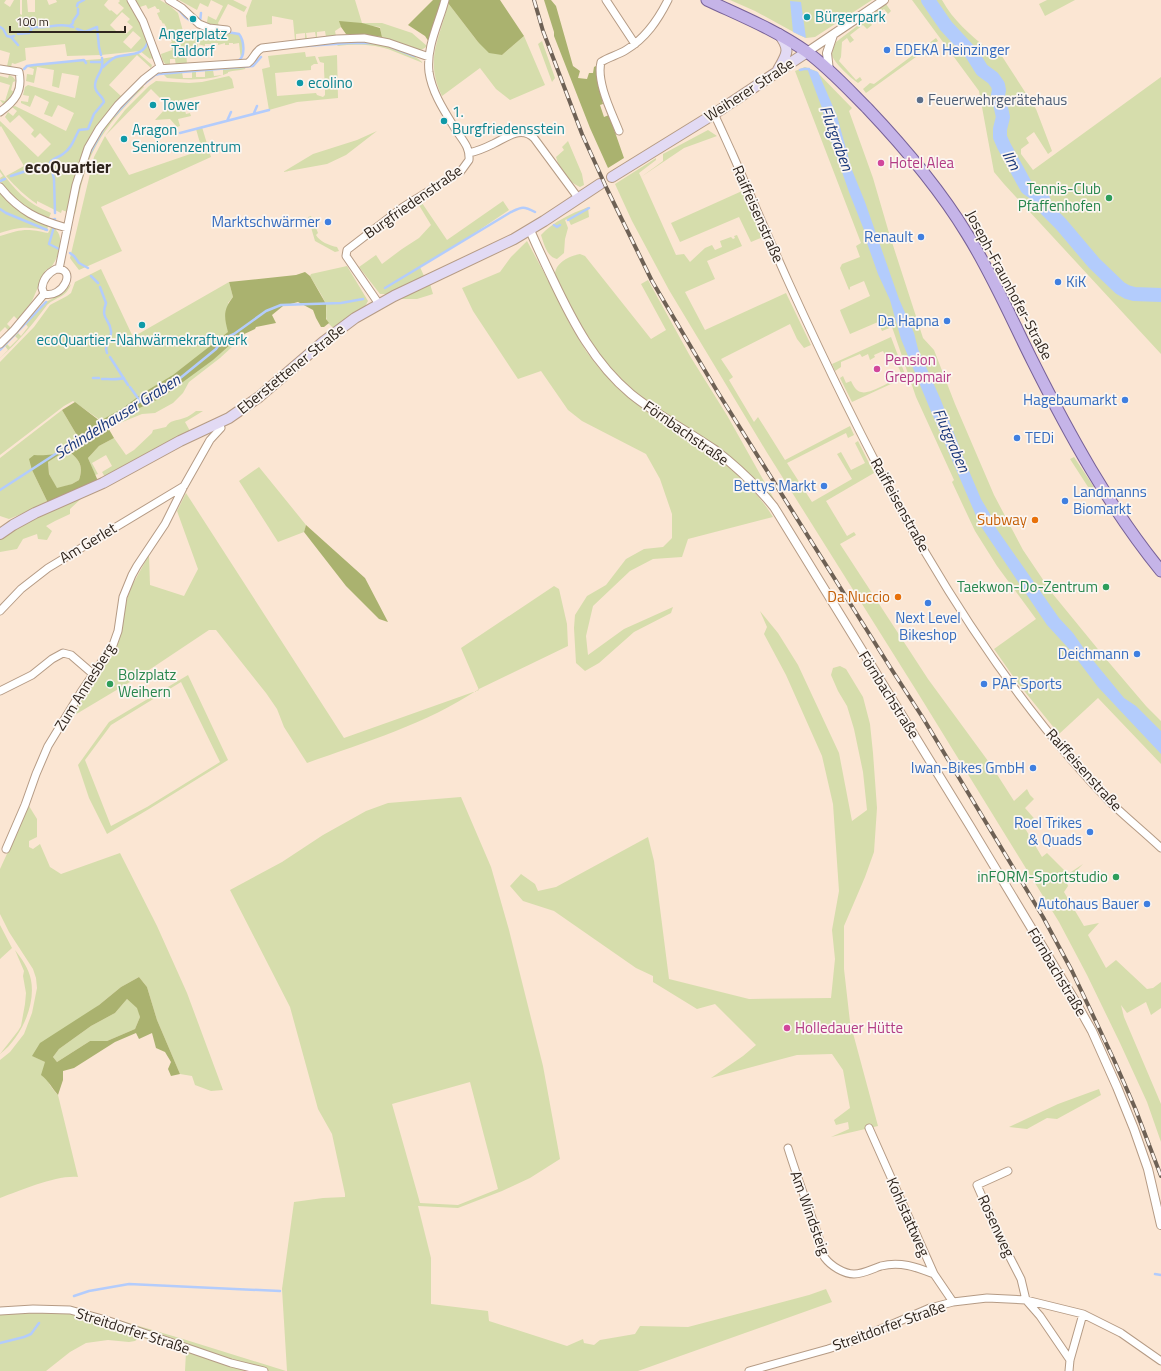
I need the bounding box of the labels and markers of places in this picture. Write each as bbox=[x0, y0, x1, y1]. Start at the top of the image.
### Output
place label: Bürgerpark bbox=[815, 5, 886, 28]
marker: Bürgerpark bbox=[802, 12, 812, 22]
marker: Angerplatz Taldorf bbox=[188, 14, 198, 24]
place label: Angerplatz Taldorf bbox=[159, 22, 227, 62]
place label: EDEKA Heinzinger bbox=[895, 38, 1010, 61]
marker: EDEKA Heinzinger bbox=[882, 45, 892, 55]
place label: ecolino bbox=[308, 71, 353, 94]
marker: ecolino bbox=[295, 78, 305, 88]
place label: Feuerwehrgerätehaus bbox=[928, 88, 1067, 111]
place label: Tower bbox=[161, 93, 200, 116]
marker: Feuerwehrgerätehaus bbox=[915, 95, 925, 105]
marker: Tower bbox=[148, 100, 158, 110]
place label: 1. Burgfriedensstein bbox=[452, 100, 565, 140]
marker: 1. Burgfriedensstein bbox=[439, 116, 449, 126]
place label: Aragon Seniorenzentrum bbox=[132, 118, 241, 158]
marker: Aragon Seniorenzentrum bbox=[119, 134, 129, 144]
place label: Hotel Alea bbox=[889, 151, 954, 174]
marker: Hotel Alea bbox=[876, 158, 886, 168]
place label: Tennis-Club Pfaffenhofen bbox=[1018, 177, 1101, 217]
marker: Tennis-Club Pfaffenhofen bbox=[1104, 193, 1114, 203]
place label: Marktschwärmer bbox=[211, 210, 320, 233]
marker: Marktschwärmer bbox=[323, 217, 333, 227]
place label: Renault bbox=[864, 225, 914, 248]
marker: Renault bbox=[916, 232, 926, 242]
place label: KiK bbox=[1066, 270, 1087, 293]
marker: KiK bbox=[1053, 277, 1063, 287]
place label: Da Hapna bbox=[877, 309, 939, 332]
marker: Da Hapna bbox=[942, 316, 952, 326]
marker: ecoQuartier-Nahwärmekraftwerk bbox=[137, 320, 147, 330]
place label: ecoQuartier-Nahwärmekraftwerk bbox=[37, 328, 247, 351]
place label: Pension Greppmair bbox=[885, 348, 951, 388]
marker: Pension Greppmair bbox=[872, 364, 882, 374]
place label: Hagebaumarkt bbox=[1023, 388, 1118, 411]
marker: Hagebaumarkt bbox=[1120, 395, 1130, 405]
place label: TEDi bbox=[1025, 426, 1054, 449]
marker: TEDi bbox=[1012, 433, 1022, 443]
place label: Bettys Markt bbox=[734, 474, 817, 497]
place label: Landmanns Biomarkt bbox=[1073, 480, 1147, 520]
marker: Bettys Markt bbox=[819, 481, 829, 491]
marker: Landmanns Biomarkt bbox=[1060, 496, 1070, 506]
place label: Subway bbox=[977, 508, 1027, 531]
marker: Subway bbox=[1030, 515, 1040, 525]
place label: Taekwon-Do-Zentrum bbox=[957, 575, 1098, 598]
marker: Taekwon-Do-Zentrum bbox=[1101, 582, 1111, 592]
place label: Da Nuccio bbox=[827, 585, 890, 608]
marker: Da Nuccio bbox=[893, 592, 903, 602]
marker: Next Level Bikeshop bbox=[923, 598, 933, 608]
place label: Next Level Bikeshop bbox=[895, 606, 961, 646]
place label: Deichmann bbox=[1058, 642, 1129, 665]
marker: Deichmann bbox=[1132, 649, 1142, 659]
place label: Bolzplatz Weihern bbox=[118, 663, 177, 703]
place label: PAF Sports bbox=[992, 672, 1062, 695]
marker: Bolzplatz Weihern bbox=[105, 679, 115, 689]
marker: PAF Sports bbox=[979, 679, 989, 689]
place label: Iwan-Bikes GmbH bbox=[911, 756, 1025, 779]
marker: Iwan-Bikes GmbH bbox=[1028, 763, 1038, 773]
place label: Roel Trikes & Quads bbox=[1014, 811, 1082, 851]
marker: Roel Trikes & Quads bbox=[1085, 827, 1095, 837]
place label: inFORM-Sportstudio bbox=[977, 865, 1108, 888]
marker: inFORM-Sportstudio bbox=[1111, 872, 1121, 882]
place label: Autohaus Bauer bbox=[1038, 892, 1139, 915]
marker: Autohaus Bauer bbox=[1142, 899, 1152, 909]
place label: Holledauer Hütte bbox=[795, 1016, 903, 1039]
marker: Holledauer Hütte bbox=[782, 1023, 792, 1033]

